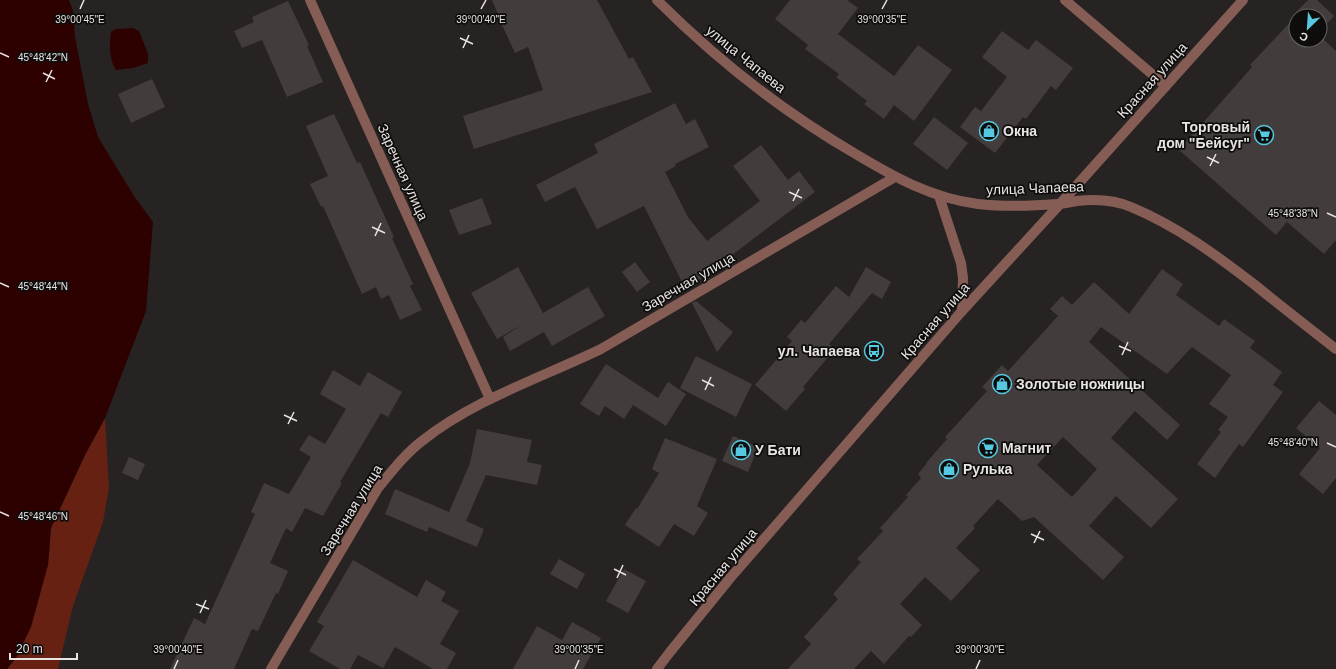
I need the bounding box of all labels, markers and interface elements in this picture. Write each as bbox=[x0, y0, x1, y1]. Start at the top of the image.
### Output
north arrow bbox=[1288, 8, 1328, 48]
text: 39°00'45"E bbox=[55, 14, 105, 25]
text: 39°00'40"E bbox=[456, 14, 506, 25]
text: 39°00'35"E bbox=[857, 14, 907, 25]
street label: улица Чапаева bbox=[703, 22, 789, 96]
text: С bbox=[1298, 30, 1310, 44]
street label: Красная улица bbox=[1114, 39, 1190, 121]
text: 45°48'42"N bbox=[18, 52, 68, 63]
place label: Торговый дом "Бейсуг" bbox=[1157, 119, 1250, 151]
shop icon: Окна bbox=[978, 120, 1000, 142]
street label: Заречная улица bbox=[375, 121, 432, 223]
place label: Окна bbox=[1003, 123, 1037, 139]
supermarket icon: Торговый дом "Бейсуг" bbox=[1253, 124, 1275, 146]
street label: улица Чапаева bbox=[986, 178, 1084, 198]
text: 45°48'38"N bbox=[1268, 208, 1318, 219]
street label: Заречная улица bbox=[639, 249, 737, 315]
street label: Красная улица bbox=[897, 279, 973, 363]
text: 45°48'44"N bbox=[18, 281, 68, 292]
bus stop icon: ул. Чапаева bbox=[863, 340, 885, 362]
place label: ул. Чапаева bbox=[778, 343, 860, 359]
shop icon: Золотые ножницы bbox=[991, 373, 1013, 395]
place label: Золотые ножницы bbox=[1016, 376, 1145, 392]
supermarket icon: Магнит bbox=[977, 437, 999, 459]
text: 45°48'40"N bbox=[1268, 437, 1318, 448]
shop icon: У Бати bbox=[730, 439, 752, 461]
place label: Магнит bbox=[1002, 440, 1052, 456]
place label: У Бати bbox=[755, 442, 801, 458]
shop icon: Рулька bbox=[938, 458, 960, 480]
street label: Заречная улица bbox=[317, 461, 385, 558]
place label: Рулька bbox=[963, 461, 1012, 477]
text: 45°48'46"N bbox=[18, 511, 68, 522]
street label: Красная улица bbox=[686, 525, 760, 609]
scale bar bbox=[10, 635, 77, 661]
text: 20 m bbox=[16, 642, 43, 656]
text: 39°00'40"E bbox=[153, 644, 203, 655]
text: 39°00'35"E bbox=[554, 644, 604, 655]
text: 39°00'30"E bbox=[955, 644, 1005, 655]

